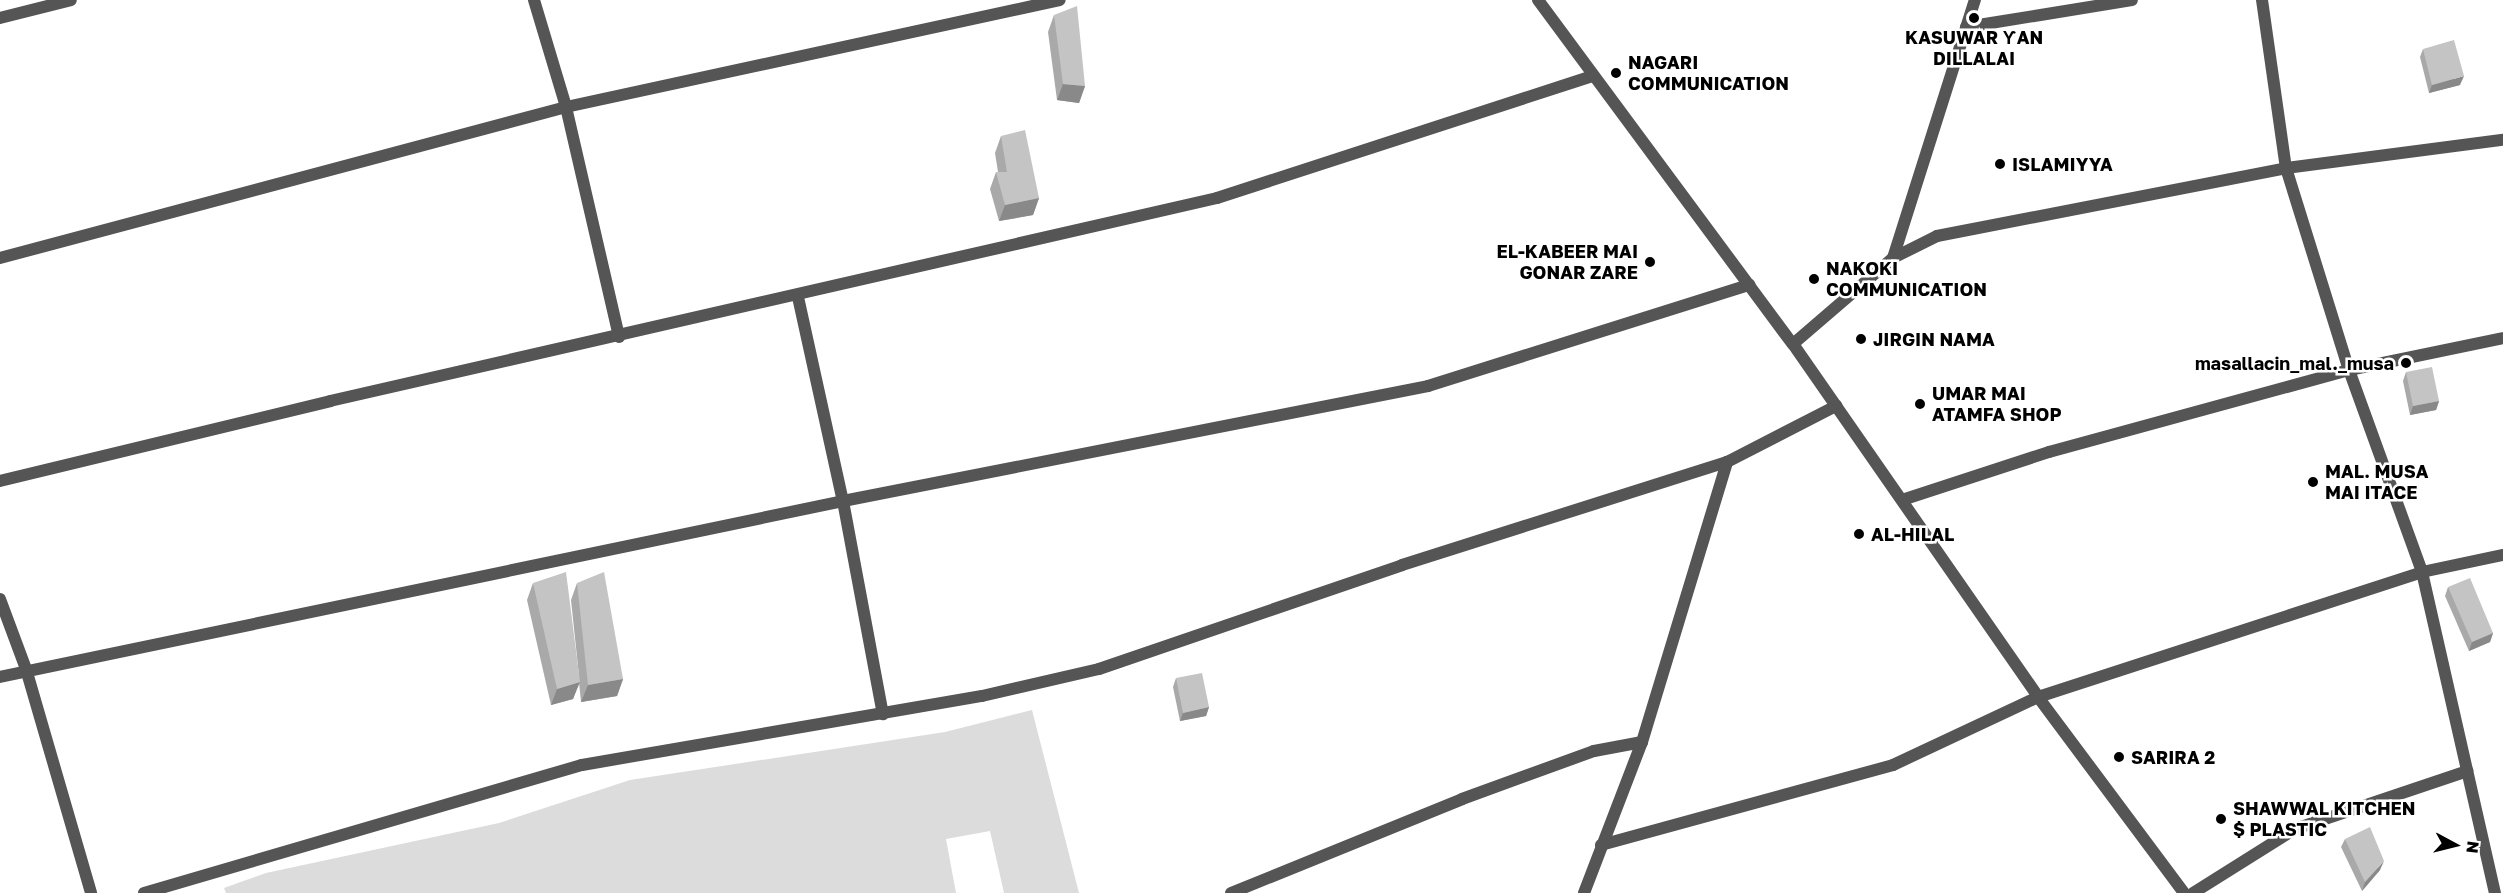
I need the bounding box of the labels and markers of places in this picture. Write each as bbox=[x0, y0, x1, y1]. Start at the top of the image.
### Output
marker: KASUWAR ƳAN DILLALAI bbox=[1967, 11, 1981, 25]
place label: KASUWAR ƳAN DILLALAI bbox=[1905, 27, 2043, 70]
place label: NAGARI COMMUNICATION bbox=[1628, 52, 1789, 94]
marker: NAGARI COMMUNICATION bbox=[1609, 66, 1623, 80]
place label: ISLAMIYYA bbox=[2012, 153, 2113, 175]
marker: ISLAMIYYA bbox=[1993, 157, 2007, 171]
place label: EL-KABEER MAI GONAR ZARE bbox=[1496, 241, 1638, 284]
marker: EL-KABEER MAI GONAR ZARE bbox=[1643, 255, 1657, 269]
place label: NAKOKI COMMUNICATION bbox=[1826, 258, 1987, 300]
marker: NAKOKI COMMUNICATION bbox=[1807, 272, 1821, 286]
place label: JIRGIN NAMA bbox=[1873, 328, 1995, 350]
marker: JIRGIN NAMA bbox=[1854, 332, 1868, 346]
place label: masallacin_mal._musa bbox=[2195, 352, 2394, 374]
marker: masallacin_mal._musa bbox=[2399, 356, 2413, 370]
place label: UMAR MAI ATAMFA SHOP bbox=[1932, 383, 2062, 426]
marker: UMAR MAI ATAMFA SHOP bbox=[1913, 397, 1927, 411]
place label: MAL. MUSA MAI ITACE bbox=[2325, 461, 2428, 504]
marker: MAL. MUSA MAI ITACE bbox=[2306, 475, 2320, 489]
place label: AL-HILAL bbox=[1871, 523, 1954, 545]
marker: AL-HILAL bbox=[1852, 527, 1866, 541]
place label: SARIRA 2 bbox=[2131, 746, 2215, 768]
marker: SARIRA 2 bbox=[2112, 750, 2126, 764]
place label: SHAWWAL KITCHEN $ PLASTIC bbox=[2233, 798, 2416, 840]
marker: SHAWWAL KITCHEN $ PLASTIC bbox=[2214, 812, 2228, 826]

